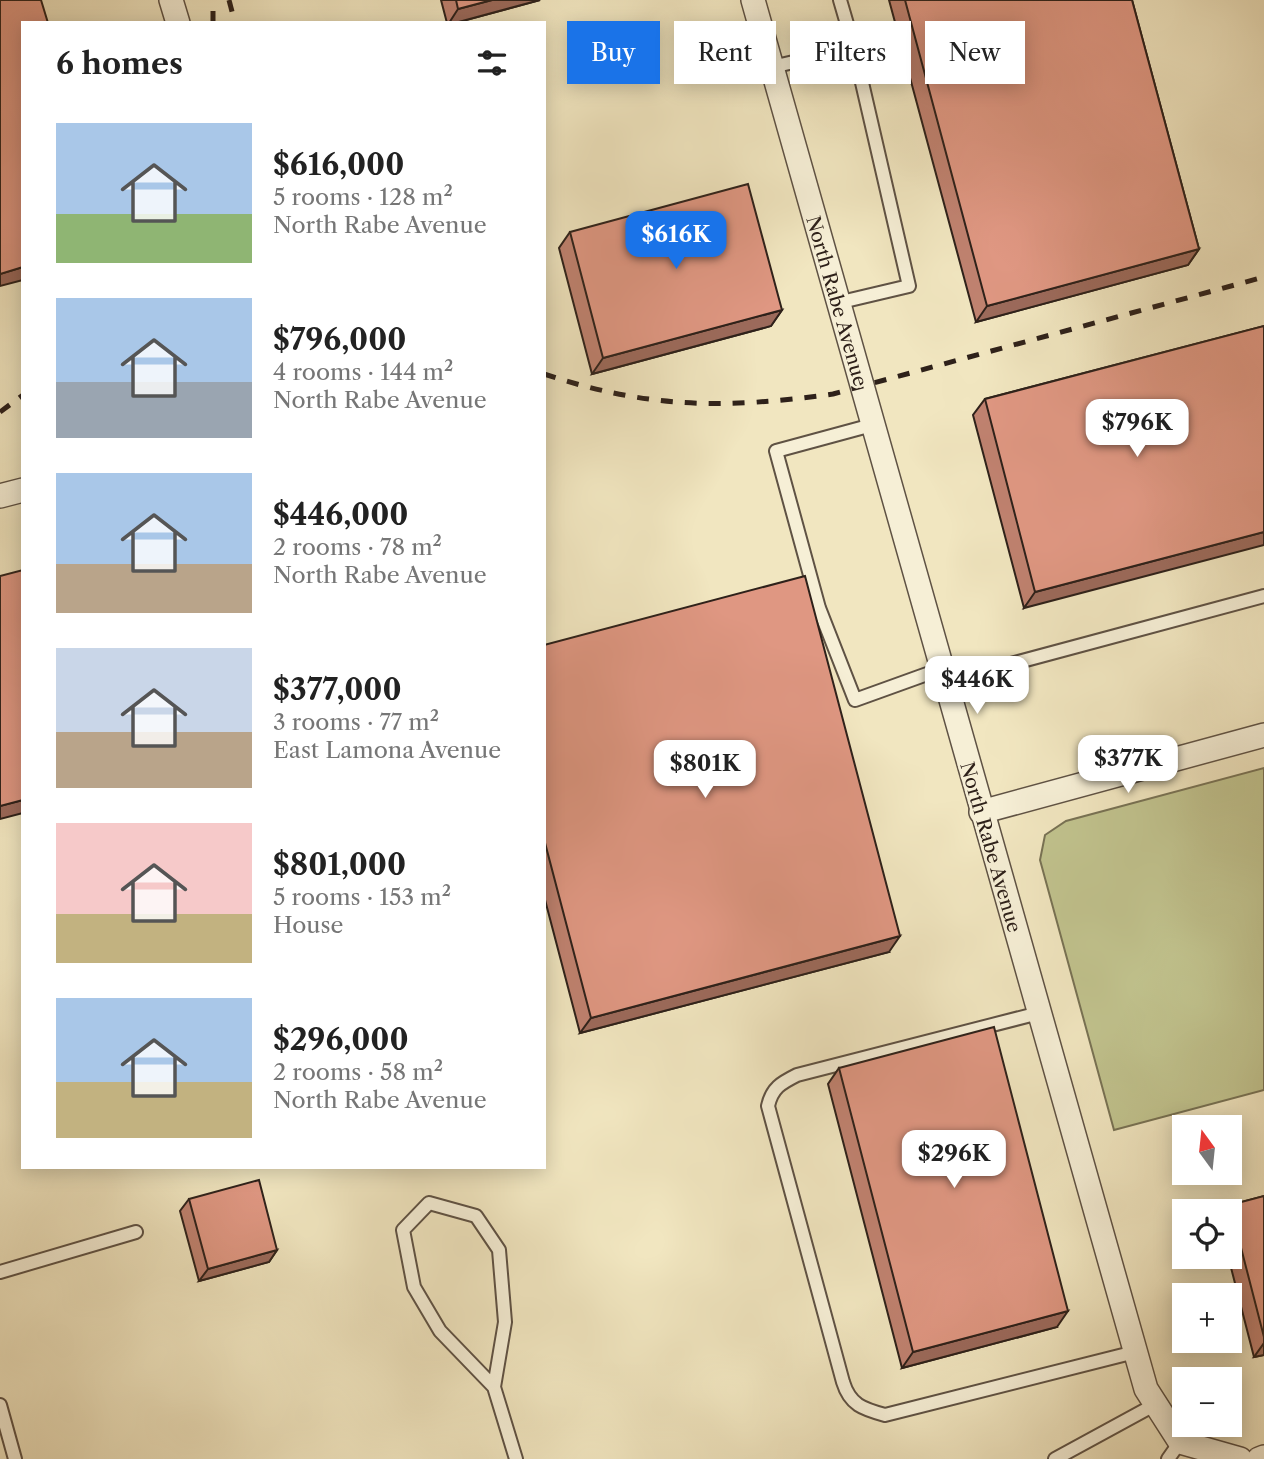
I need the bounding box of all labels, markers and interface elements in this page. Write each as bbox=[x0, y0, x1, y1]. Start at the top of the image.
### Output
chip: Buy bbox=[567, 21, 660, 84]
chip: Rent bbox=[674, 21, 776, 84]
chip: Filters bbox=[790, 21, 911, 84]
chip: New bbox=[925, 21, 1025, 84]
icon: filters bbox=[473, 44, 511, 82]
text: 6 homes bbox=[56, 45, 183, 82]
text: $616,000 bbox=[273, 146, 404, 183]
icon: home bbox=[112, 151, 196, 235]
text: 5 rooms · 128 m² bbox=[273, 183, 453, 211]
text: North Rabe Avenue bbox=[273, 211, 487, 239]
pin: $616K bbox=[627, 212, 725, 271]
street label: North Rabe Avenue bbox=[801, 213, 872, 389]
text: $616K bbox=[641, 220, 711, 248]
text: $796,000 bbox=[273, 321, 406, 358]
icon: home bbox=[112, 326, 196, 410]
text: 4 rooms · 144 m² bbox=[273, 358, 453, 386]
text: North Rabe Avenue bbox=[273, 386, 487, 414]
pin: $796K bbox=[1088, 400, 1186, 459]
text: $796K bbox=[1102, 408, 1172, 436]
text: $446,000 bbox=[273, 496, 408, 533]
icon: home bbox=[112, 501, 196, 585]
text: 2 rooms · 78 m² bbox=[273, 533, 442, 561]
text: North Rabe Avenue bbox=[273, 561, 487, 589]
pin: $446K bbox=[928, 656, 1026, 716]
text: $446K bbox=[941, 665, 1013, 693]
text: $377,000 bbox=[273, 671, 402, 708]
icon: home bbox=[112, 676, 196, 760]
text: 3 rooms · 77 m² bbox=[273, 708, 439, 736]
text: East Lamona Avenue bbox=[273, 736, 501, 764]
pin: $377K bbox=[1079, 736, 1177, 795]
pin: $801K bbox=[656, 740, 754, 800]
text: $377K bbox=[1094, 744, 1162, 772]
text: $801K bbox=[670, 749, 740, 777]
street label: North Rabe Avenue bbox=[955, 759, 1026, 935]
text: $801,000 bbox=[273, 846, 406, 883]
icon: home bbox=[112, 851, 196, 935]
text: 5 rooms · 153 m² bbox=[273, 883, 451, 911]
text: House bbox=[273, 911, 343, 939]
text: $296,000 bbox=[273, 1021, 409, 1058]
icon: home bbox=[112, 1026, 196, 1110]
text: 2 rooms · 58 m² bbox=[273, 1058, 443, 1086]
text: North Rabe Avenue bbox=[273, 1086, 487, 1114]
north arrow bbox=[1172, 1115, 1242, 1185]
map controls bbox=[1172, 1115, 1242, 1437]
pin: $296K bbox=[905, 1130, 1003, 1190]
text: $296K bbox=[918, 1139, 990, 1167]
button: locate bbox=[1172, 1199, 1242, 1269]
button: + bbox=[1172, 1283, 1242, 1353]
button: − bbox=[1172, 1367, 1242, 1437]

